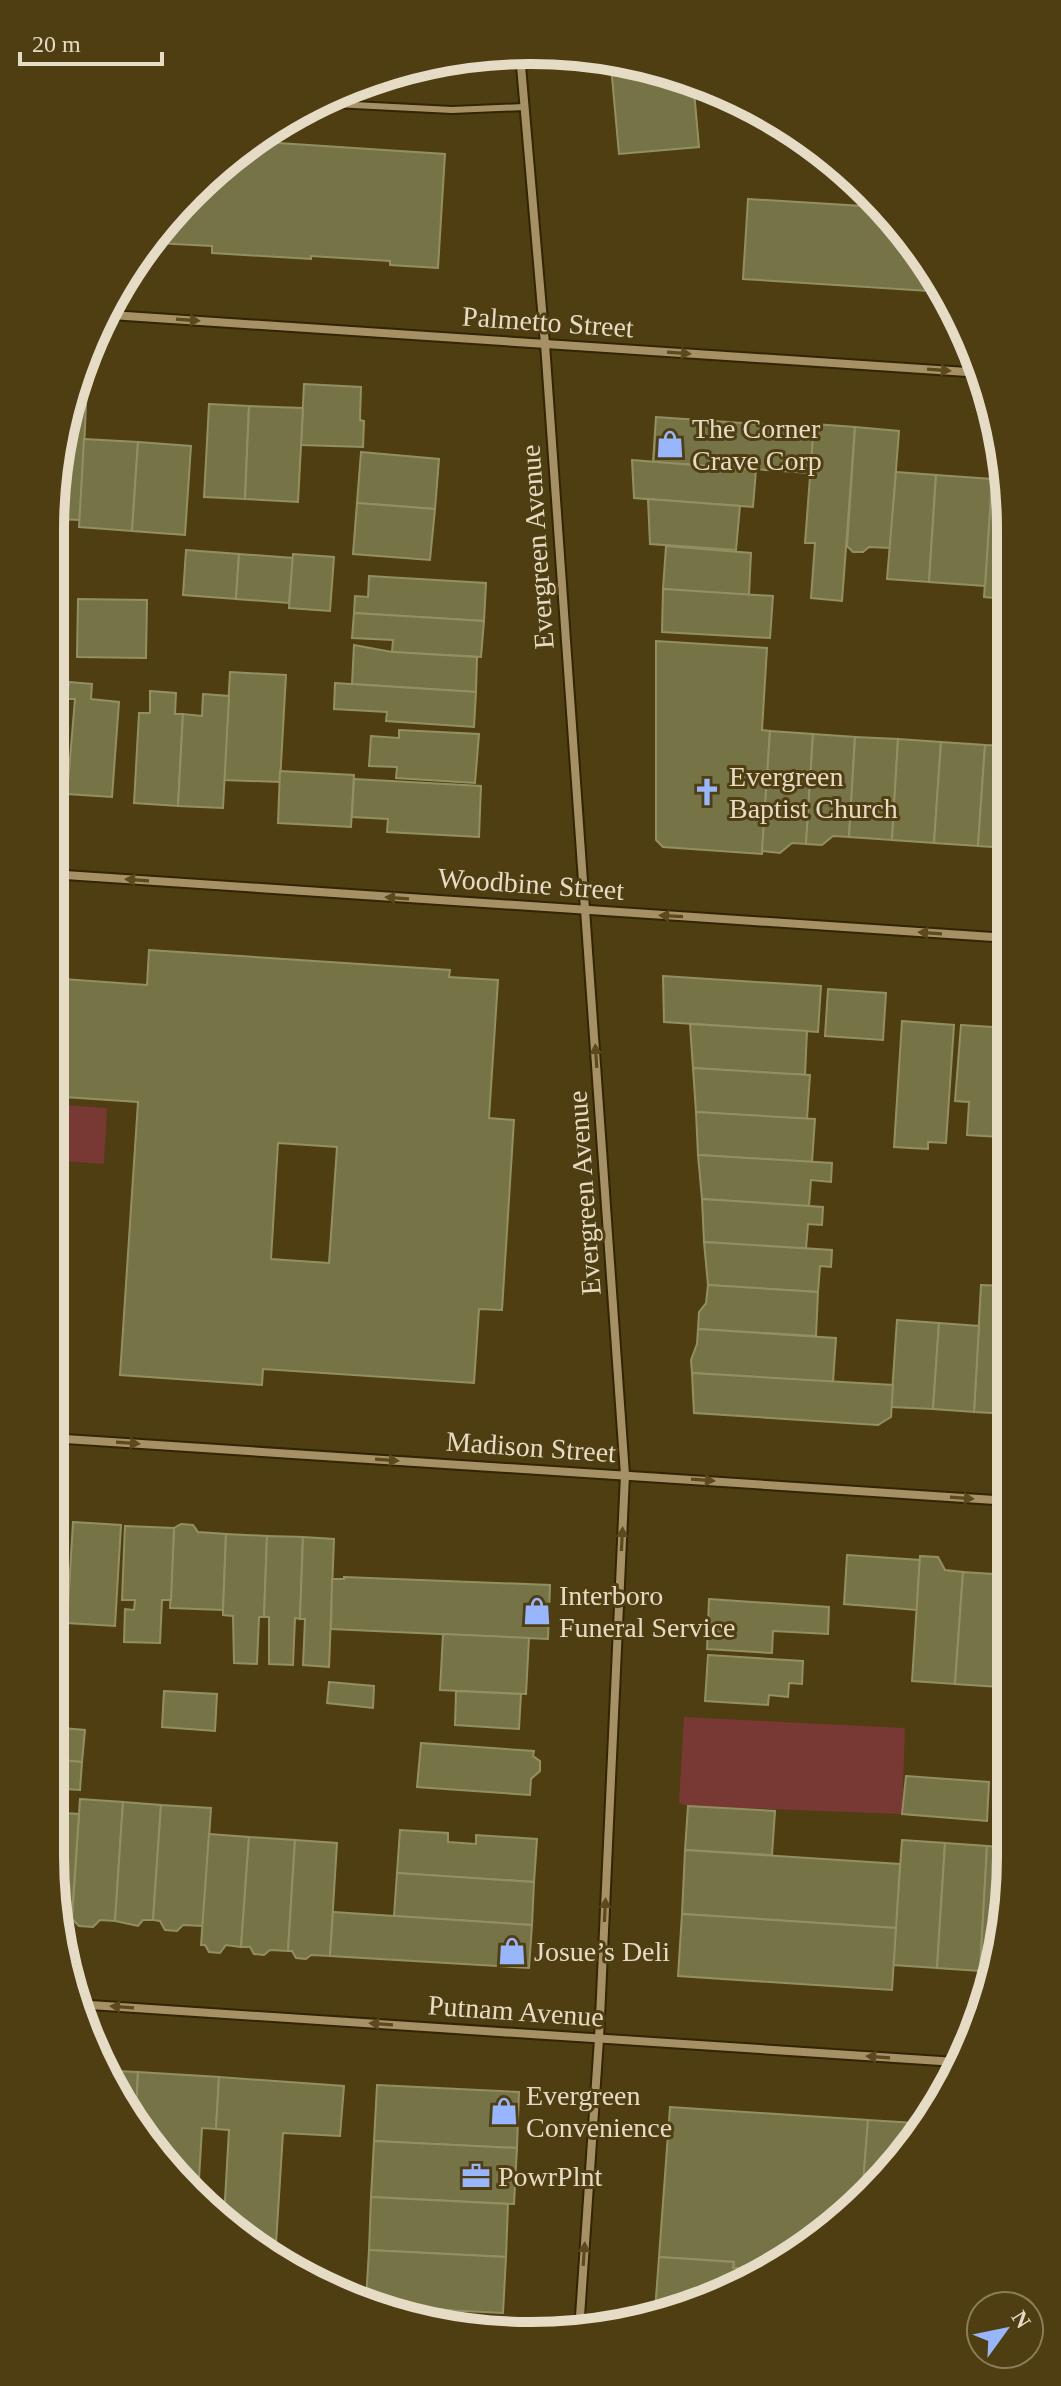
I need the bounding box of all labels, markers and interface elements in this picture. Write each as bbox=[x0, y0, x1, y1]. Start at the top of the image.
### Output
scale bar bbox=[20, 16, 162, 66]
text: 20 m bbox=[32, 31, 81, 57]
street label: Palmetto Street bbox=[461, 301, 635, 343]
one-way arrow bbox=[176, 314, 201, 327]
one-way arrow bbox=[667, 347, 692, 360]
one-way arrow bbox=[927, 364, 952, 377]
place label: The Corner Crave Corp bbox=[692, 413, 822, 476]
shop icon: The Corner Crave Corp bbox=[655, 429, 685, 459]
street label: Evergreen Avenue bbox=[514, 444, 560, 650]
place label: Evergreen Baptist Church bbox=[729, 761, 898, 824]
church icon: Evergreen Baptist Church bbox=[692, 777, 722, 807]
street label: Woodbine Street bbox=[437, 862, 625, 906]
one-way arrow bbox=[124, 873, 149, 886]
one-way arrow bbox=[384, 891, 409, 904]
one-way arrow bbox=[658, 909, 683, 922]
one-way arrow bbox=[917, 926, 942, 939]
one-way arrow bbox=[589, 1043, 602, 1068]
street label: Evergreen Avenue bbox=[561, 1090, 607, 1296]
street label: Madison Street bbox=[445, 1426, 617, 1468]
one-way arrow bbox=[116, 1437, 141, 1450]
one-way arrow bbox=[375, 1454, 400, 1467]
one-way arrow bbox=[691, 1474, 716, 1487]
one-way arrow bbox=[950, 1492, 975, 1505]
one-way arrow bbox=[616, 1526, 629, 1551]
place label: Interboro Funeral Service bbox=[559, 1580, 736, 1643]
shop icon: Interboro Funeral Service bbox=[522, 1596, 552, 1626]
one-way arrow bbox=[598, 1897, 611, 1922]
shop icon: Josue’s Deli bbox=[497, 1936, 527, 1966]
place label: Josue’s Deli bbox=[534, 1936, 670, 1967]
street label: Putnam Avenue bbox=[427, 1989, 605, 2033]
one-way arrow bbox=[109, 2000, 134, 2013]
one-way arrow bbox=[368, 2017, 393, 2030]
one-way arrow bbox=[865, 2050, 890, 2063]
place label: Evergreen Convenience bbox=[526, 2080, 672, 2143]
shop icon: Evergreen Convenience bbox=[489, 2096, 519, 2126]
office icon: PowrPlnt bbox=[461, 2161, 491, 2191]
place label: PowrPlnt bbox=[498, 2161, 602, 2192]
one-way arrow bbox=[578, 2241, 591, 2266]
north arrow bbox=[965, 2290, 1045, 2370]
text: N bbox=[1007, 2306, 1036, 2333]

